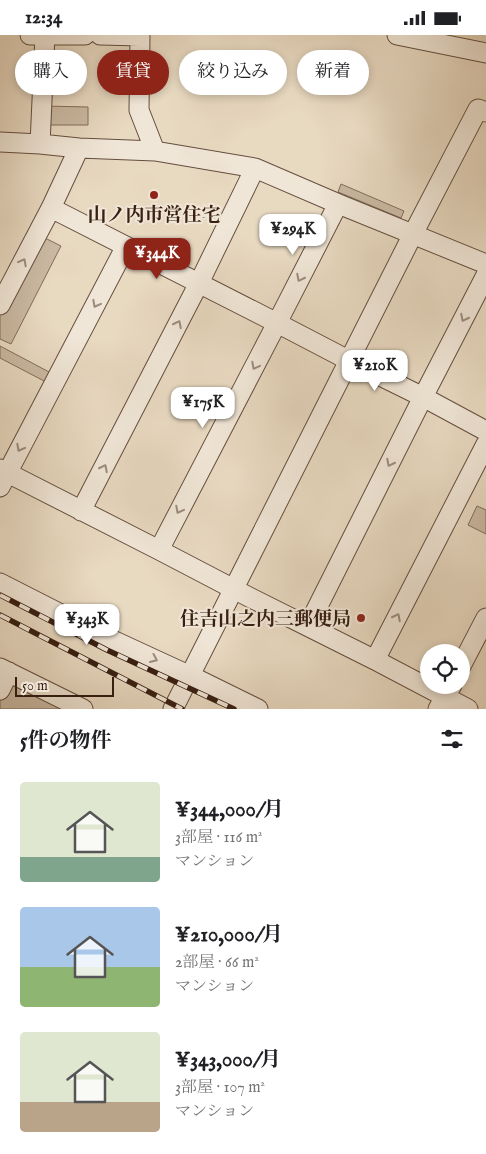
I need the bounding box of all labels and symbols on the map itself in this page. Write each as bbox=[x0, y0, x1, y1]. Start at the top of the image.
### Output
marker: 山ノ内市営住宅 bbox=[148, 189, 160, 201]
place label: 山ノ内市営住宅 bbox=[87, 204, 221, 228]
pin: ¥294K bbox=[258, 213, 328, 256]
pin: ¥344K bbox=[122, 237, 192, 280]
one-way arrow bbox=[17, 258, 27, 267]
one-way arrow bbox=[296, 273, 306, 282]
one-way arrow bbox=[92, 299, 102, 308]
one-way arrow bbox=[460, 313, 470, 322]
one-way arrow bbox=[172, 320, 182, 329]
pin: ¥210K bbox=[340, 349, 410, 392]
one-way arrow bbox=[251, 361, 261, 370]
pin: ¥175K bbox=[168, 387, 238, 429]
one-way arrow bbox=[16, 443, 26, 452]
one-way arrow bbox=[386, 458, 396, 467]
one-way arrow bbox=[98, 464, 108, 473]
one-way arrow bbox=[175, 505, 185, 514]
pin: ¥343K bbox=[52, 603, 122, 646]
place label: 住吉山之内三郵便局 bbox=[180, 608, 351, 632]
marker: 住吉山之内三郵便局 bbox=[355, 612, 367, 624]
one-way arrow bbox=[391, 613, 401, 622]
one-way arrow bbox=[148, 653, 157, 663]
scale bar bbox=[15, 674, 114, 697]

